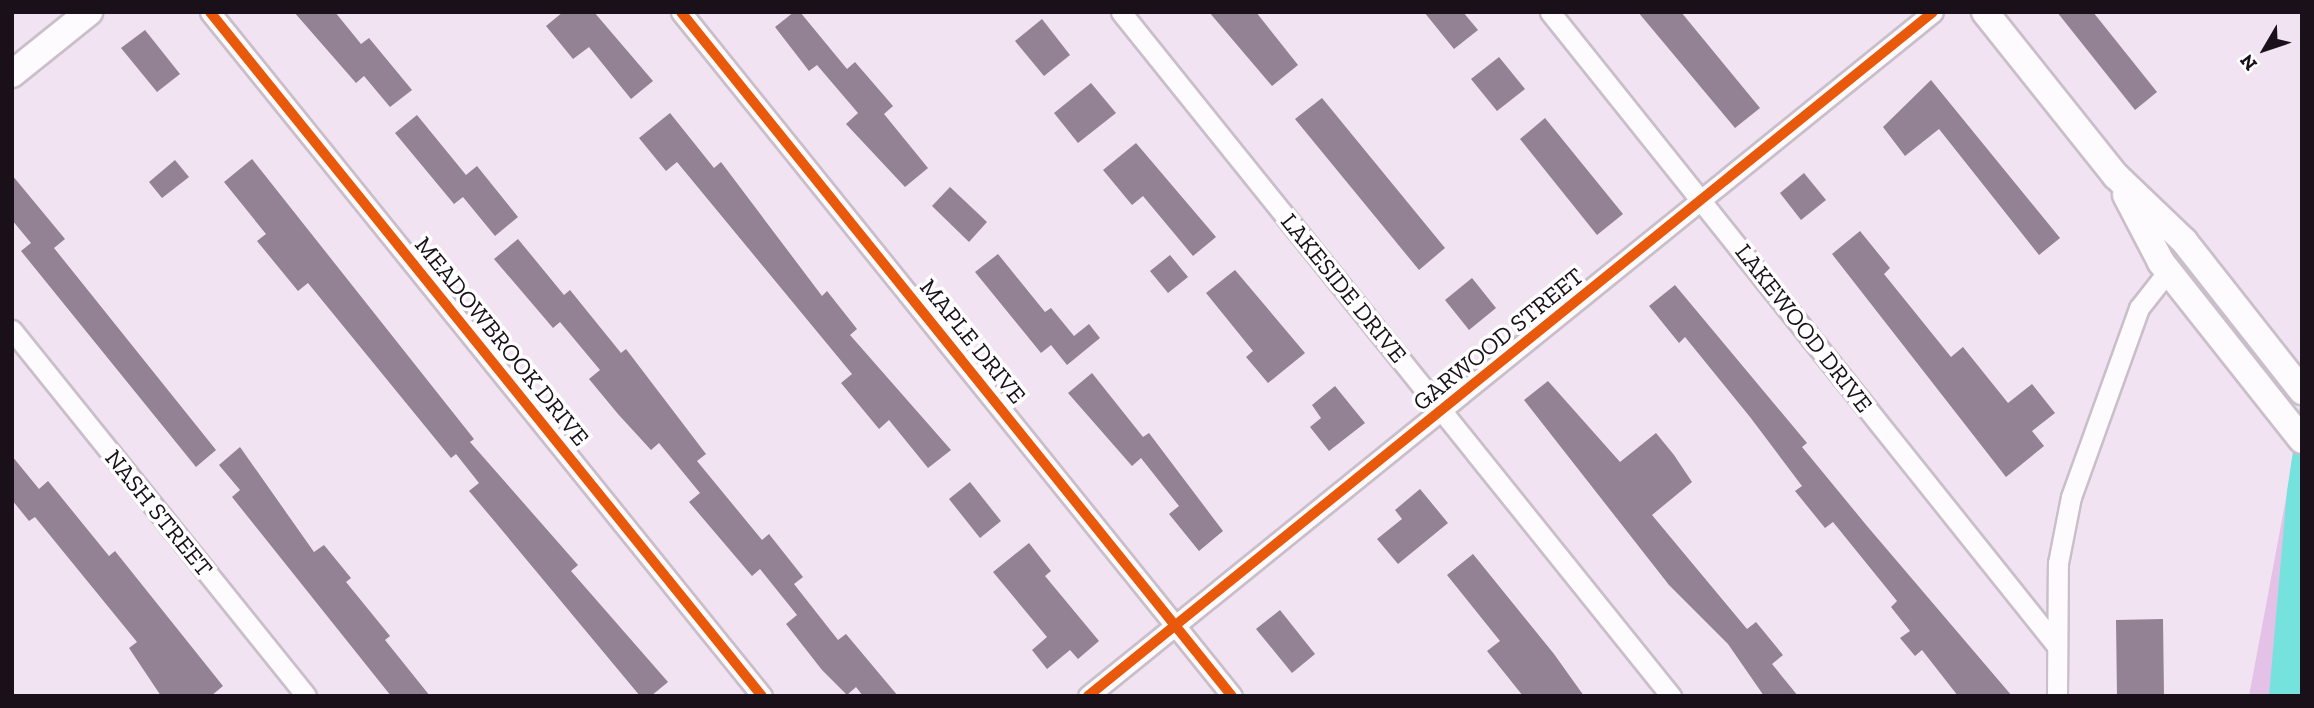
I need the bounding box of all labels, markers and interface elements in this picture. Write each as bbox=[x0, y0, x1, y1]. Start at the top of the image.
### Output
north arrow bbox=[2230, 14, 2300, 84]
text: N bbox=[2235, 50, 2262, 75]
street label: LAKESIDE DRIVE bbox=[1275, 208, 1413, 368]
street label: MEADOWBROOK DRIVE bbox=[409, 231, 595, 451]
street label: LAKEWOOD DRIVE bbox=[1729, 238, 1879, 418]
street label: GARWOOD STREET bbox=[1407, 261, 1589, 417]
street label: MAPLE DRIVE bbox=[914, 273, 1032, 409]
street label: NASH STREET bbox=[99, 444, 219, 582]

